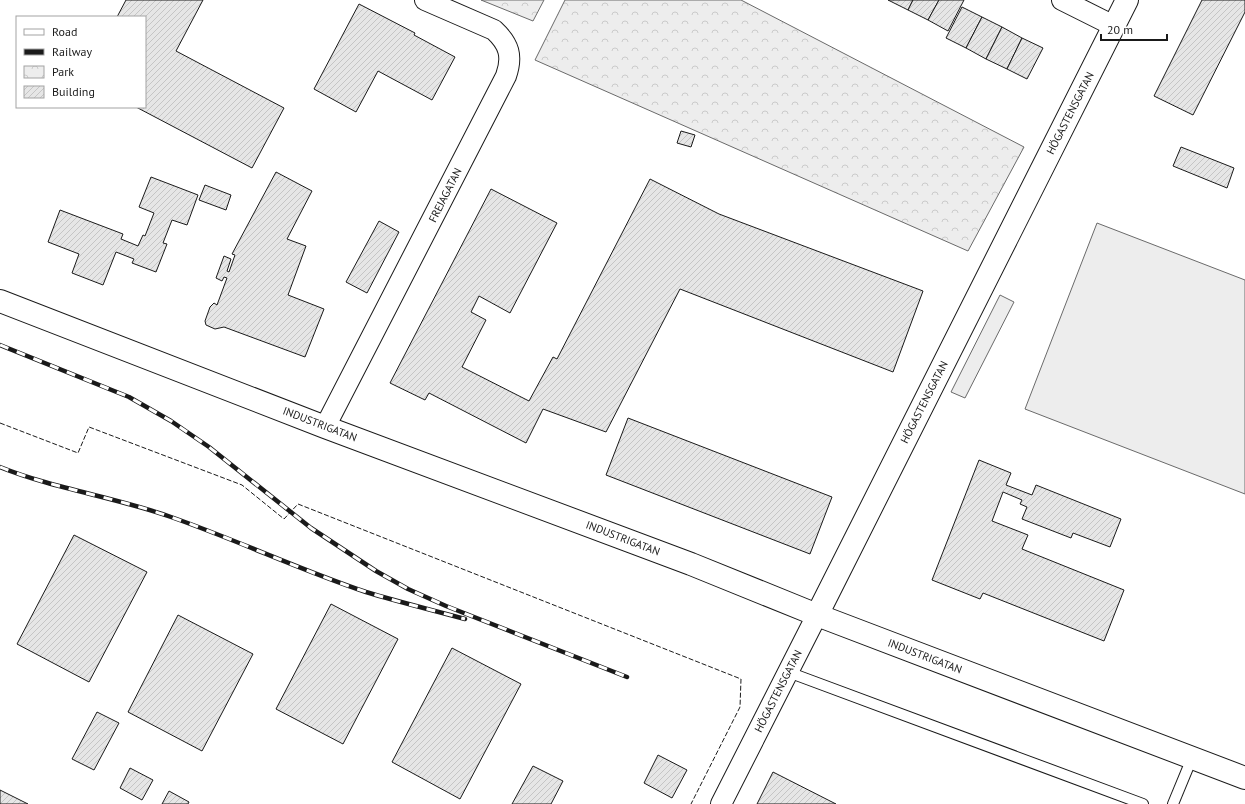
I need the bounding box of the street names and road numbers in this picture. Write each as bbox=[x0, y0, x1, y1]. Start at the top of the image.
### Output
street label: HÖGASTENSGATAN bbox=[1043, 69, 1097, 157]
street label: FREJAGATAN bbox=[425, 165, 465, 225]
street label: HÖGASTENSGATAN bbox=[897, 358, 951, 446]
street label: INDUSTRIGATAN bbox=[281, 403, 359, 445]
street label: INDUSTRIGATAN bbox=[584, 517, 662, 559]
street label: INDUSTRIGATAN bbox=[886, 635, 964, 677]
street label: HÖGASTENSGATAN bbox=[751, 647, 805, 735]

